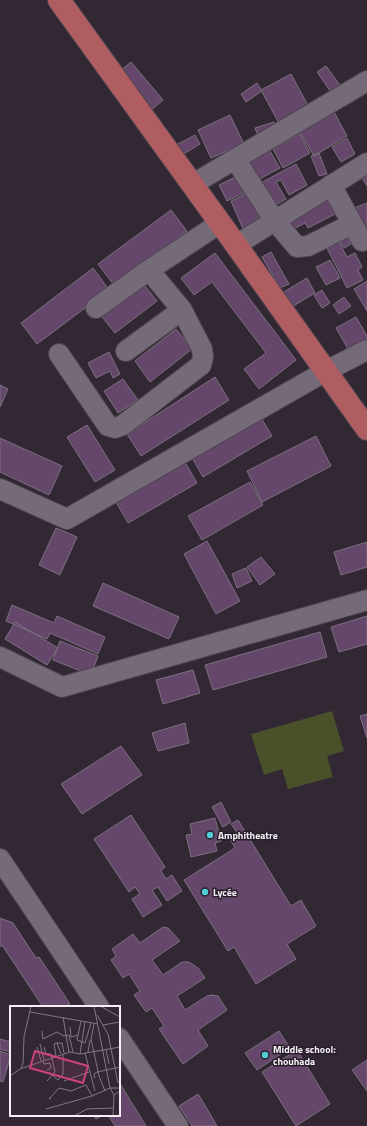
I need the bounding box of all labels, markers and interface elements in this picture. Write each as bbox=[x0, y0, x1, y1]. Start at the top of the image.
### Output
place label: Amphitheatre bbox=[218, 828, 278, 843]
marker: Amphitheatre bbox=[205, 830, 215, 840]
place label: Lycée bbox=[213, 885, 237, 900]
marker: Lycée bbox=[200, 887, 210, 897]
inset map bbox=[10, 1006, 120, 1116]
place label: Middle school: chouhada bbox=[273, 1042, 336, 1069]
marker: Middle school: chouhada bbox=[260, 1050, 270, 1060]

